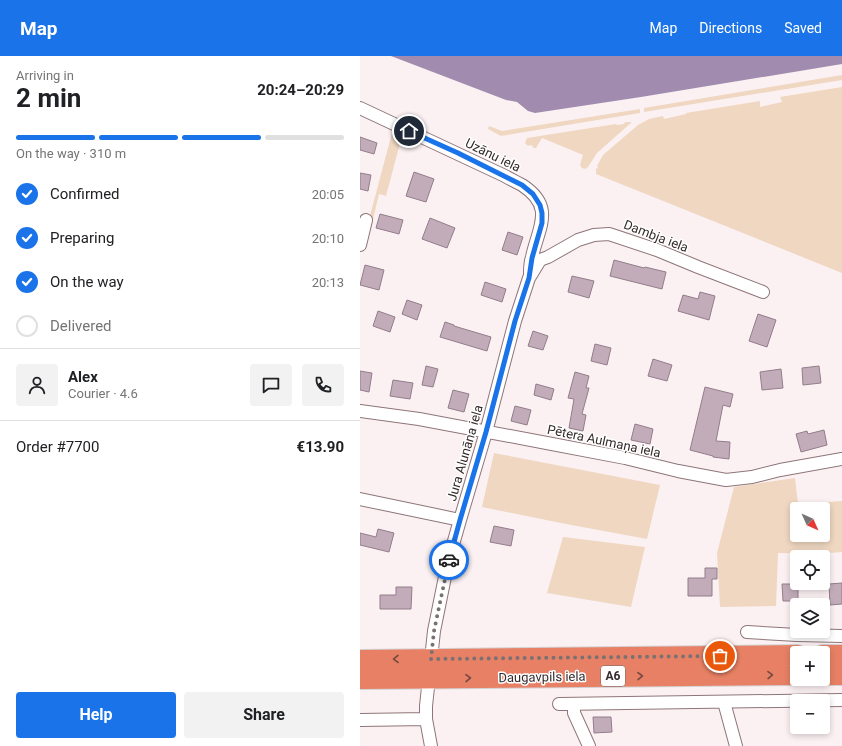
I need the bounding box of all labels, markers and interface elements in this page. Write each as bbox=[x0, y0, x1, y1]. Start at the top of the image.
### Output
text: Map bbox=[20, 17, 58, 40]
text: Map bbox=[650, 20, 677, 36]
text: Directions bbox=[699, 20, 762, 36]
text: Saved bbox=[784, 20, 822, 36]
text: Arriving in bbox=[16, 68, 74, 83]
text: 20:24–20:29 bbox=[257, 81, 344, 99]
text: 2 min bbox=[16, 83, 81, 113]
pin bbox=[392, 114, 426, 148]
icon: home bbox=[398, 120, 420, 142]
street label: Uzānu iela bbox=[463, 135, 523, 175]
text: On the way · 310 m bbox=[16, 146, 126, 161]
icon: check bbox=[16, 183, 38, 205]
text: Confirmed bbox=[50, 185, 120, 203]
text: 20:05 bbox=[312, 187, 344, 202]
street label: Dambja iela bbox=[622, 217, 690, 255]
icon: check bbox=[16, 227, 38, 249]
text: Preparing bbox=[50, 229, 114, 247]
text: 20:10 bbox=[312, 231, 344, 246]
icon: check bbox=[16, 271, 38, 293]
text: On the way bbox=[50, 273, 124, 291]
text: 20:13 bbox=[312, 275, 344, 290]
text: Delivered bbox=[50, 317, 112, 335]
button: person bbox=[16, 364, 58, 406]
button: chat bbox=[250, 364, 292, 406]
button: phone bbox=[302, 364, 344, 406]
text: Alex bbox=[68, 368, 98, 386]
text: Courier · 4.6 bbox=[68, 386, 138, 401]
street label: Jura Alunāna iela bbox=[444, 403, 486, 503]
street label: Pētera Aulmaņa iela bbox=[546, 422, 662, 461]
text: Order #7700 bbox=[16, 438, 99, 456]
text: €13.90 bbox=[297, 438, 344, 456]
north arrow bbox=[790, 502, 830, 542]
map controls bbox=[790, 502, 830, 734]
courier bbox=[429, 540, 469, 580]
icon: car bbox=[438, 549, 460, 571]
button: locate bbox=[790, 550, 830, 590]
button: layers bbox=[790, 598, 830, 638]
pin bbox=[703, 639, 737, 673]
icon: bag bbox=[709, 645, 731, 667]
button: + bbox=[790, 646, 830, 686]
one-way arrow bbox=[393, 655, 399, 663]
road number: A6 bbox=[601, 666, 625, 686]
street label: Daugavpils iela bbox=[498, 669, 586, 685]
one-way arrow bbox=[767, 671, 773, 679]
one-way arrow bbox=[637, 672, 643, 680]
one-way arrow bbox=[465, 673, 471, 682]
button: Help bbox=[16, 692, 176, 738]
button: Share bbox=[184, 692, 344, 738]
button: − bbox=[790, 694, 830, 734]

